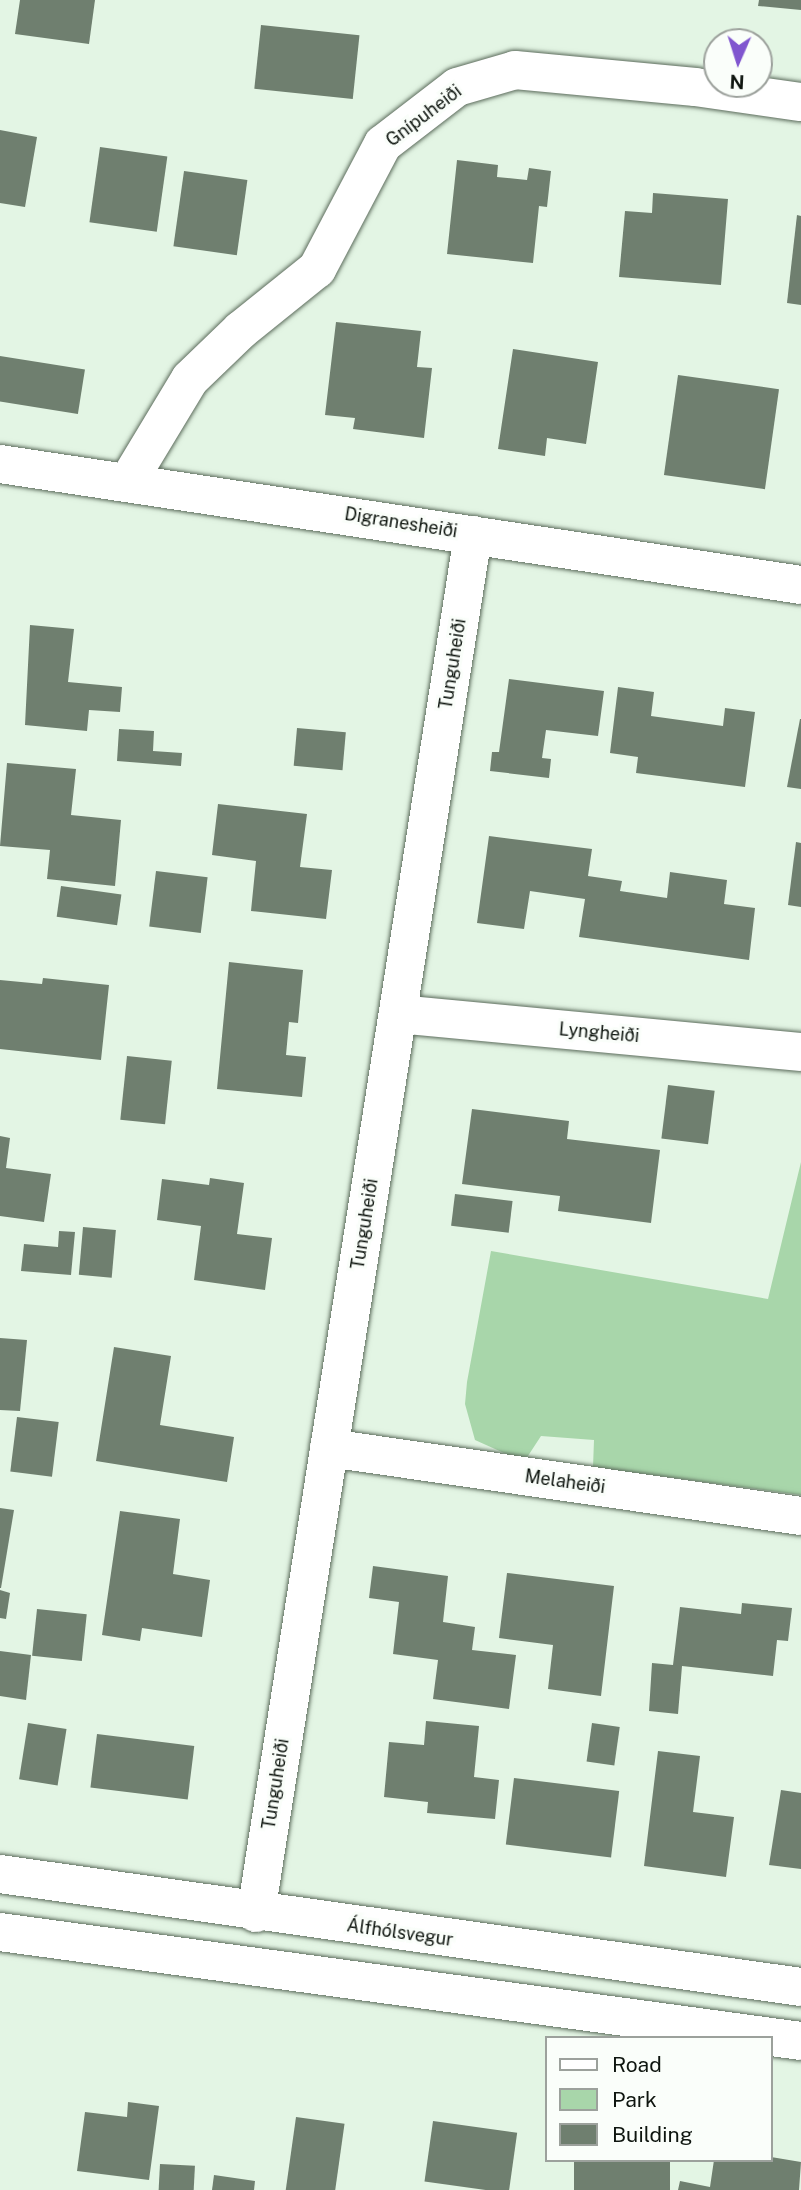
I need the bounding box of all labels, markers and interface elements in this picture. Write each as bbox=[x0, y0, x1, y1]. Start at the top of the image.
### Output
north arrow bbox=[703, 28, 773, 98]
text: N bbox=[729, 71, 745, 93]
street label: Gnípuheiði bbox=[382, 81, 466, 151]
street label: Digranesheiði bbox=[343, 503, 459, 543]
street label: Tunguheiði bbox=[435, 617, 471, 711]
street label: Lyngheiði bbox=[558, 1019, 640, 1047]
street label: Tunguheiði bbox=[347, 1177, 383, 1271]
street label: Melaheiði bbox=[523, 1466, 607, 1498]
street label: Tunguheiði bbox=[258, 1737, 294, 1831]
street label: Álfhólsvegur bbox=[345, 1915, 455, 1951]
legend bbox=[546, 2036, 773, 2162]
text: Road bbox=[612, 2052, 662, 2077]
text: Park bbox=[612, 2087, 657, 2112]
text: Building bbox=[612, 2122, 693, 2147]

